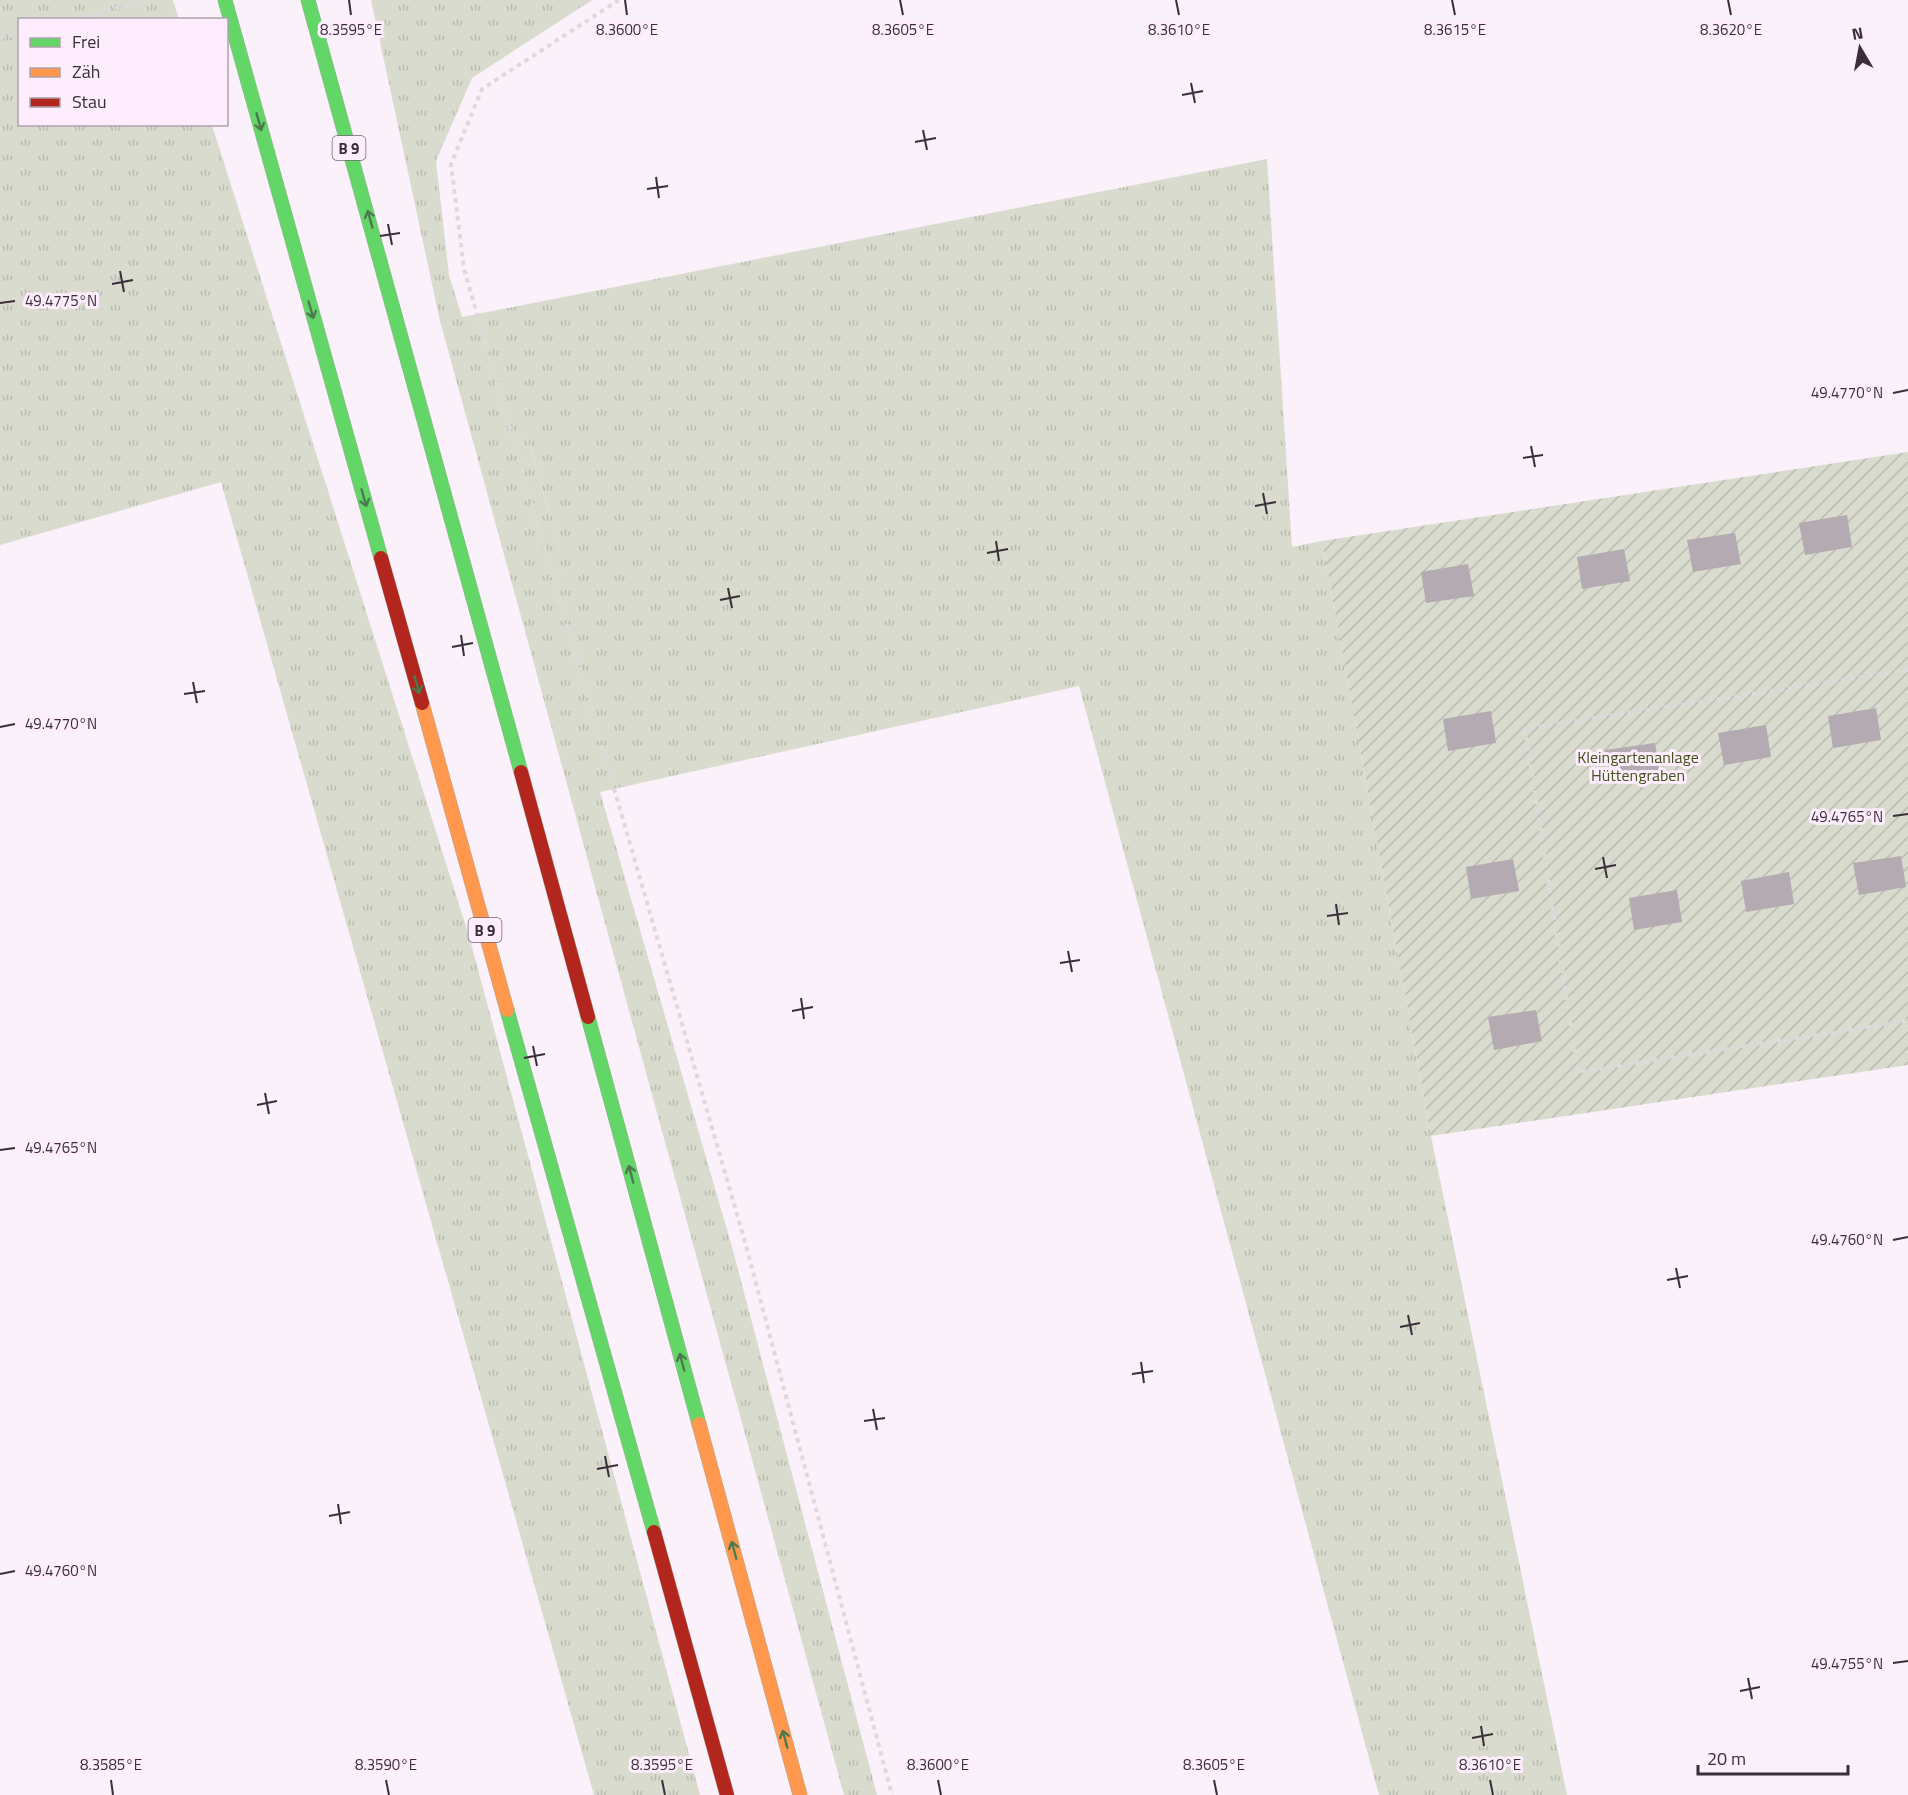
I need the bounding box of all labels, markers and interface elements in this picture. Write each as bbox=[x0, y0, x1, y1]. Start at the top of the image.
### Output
legend bbox=[18, 18, 228, 126]
text: 8.3595°E bbox=[320, 18, 382, 41]
text: 8.3600°E bbox=[596, 18, 658, 41]
text: 8.3605°E bbox=[872, 18, 934, 41]
text: 8.3610°E bbox=[1148, 18, 1210, 41]
text: 8.3615°E bbox=[1424, 18, 1486, 41]
text: 8.3620°E bbox=[1700, 18, 1762, 41]
north arrow bbox=[1830, 18, 1890, 78]
text: N bbox=[1850, 20, 1865, 46]
text: Frei bbox=[72, 28, 100, 55]
text: Zäh bbox=[72, 58, 100, 85]
text: Stau bbox=[72, 88, 107, 115]
one-way arrow bbox=[254, 112, 265, 131]
road number: B 9 bbox=[332, 136, 366, 160]
one-way arrow bbox=[363, 210, 375, 229]
text: 49.4775°N bbox=[25, 289, 97, 312]
one-way arrow bbox=[306, 300, 318, 319]
text: 49.4770°N bbox=[1811, 381, 1883, 404]
one-way arrow bbox=[359, 488, 370, 507]
one-way arrow bbox=[411, 675, 423, 694]
text: 49.4770°N bbox=[25, 712, 97, 735]
park label: Kleingartenanlage Hüttengraben bbox=[1577, 745, 1699, 787]
text: 49.4765°N bbox=[1811, 805, 1883, 828]
road number: B 9 bbox=[468, 918, 502, 942]
text: 49.4765°N bbox=[25, 1136, 97, 1159]
one-way arrow bbox=[625, 1165, 636, 1184]
text: 49.4760°N bbox=[1811, 1228, 1883, 1251]
one-way arrow bbox=[676, 1353, 688, 1372]
one-way arrow bbox=[727, 1541, 739, 1560]
text: 49.4760°N bbox=[25, 1559, 97, 1582]
text: 49.4755°N bbox=[1811, 1652, 1883, 1675]
one-way arrow bbox=[779, 1729, 790, 1748]
scale bar bbox=[1698, 1738, 1848, 1776]
text: 20 m bbox=[1707, 1745, 1746, 1772]
text: 8.3585°E bbox=[80, 1753, 142, 1776]
text: 8.3590°E bbox=[355, 1753, 417, 1776]
text: 8.3595°E bbox=[631, 1753, 693, 1776]
text: 8.3600°E bbox=[907, 1753, 969, 1776]
text: 8.3605°E bbox=[1183, 1753, 1245, 1776]
text: 8.3610°E bbox=[1459, 1753, 1521, 1776]

